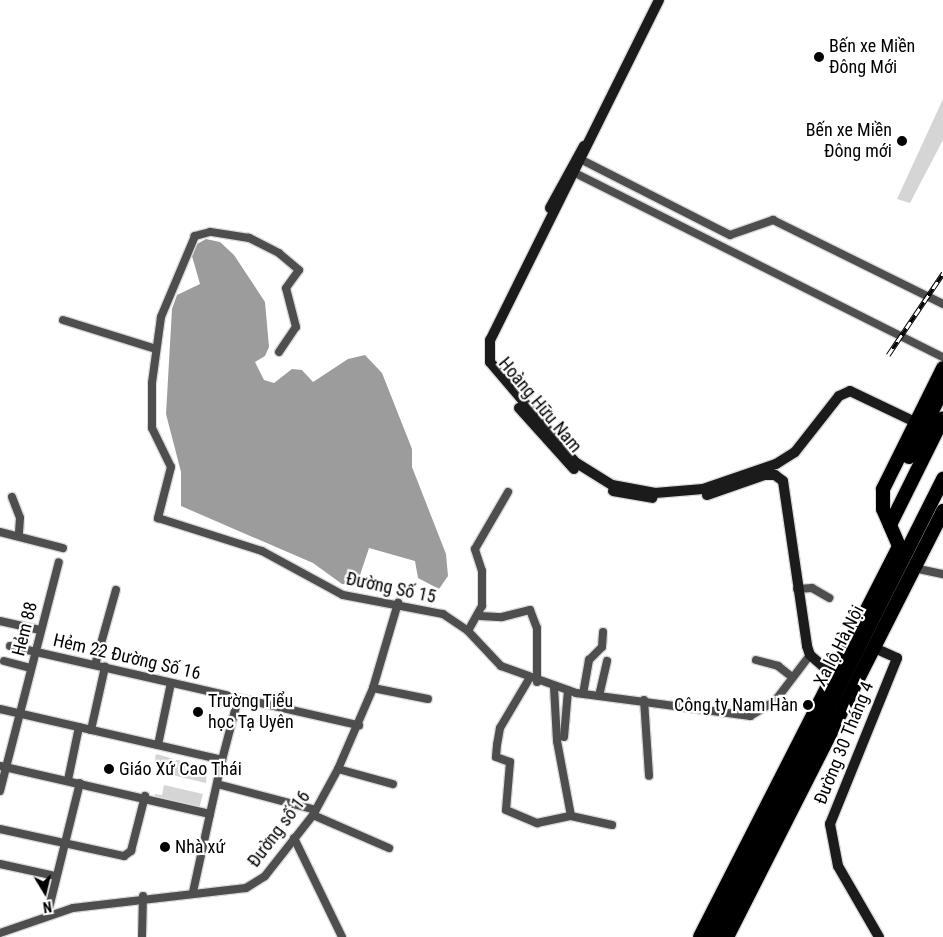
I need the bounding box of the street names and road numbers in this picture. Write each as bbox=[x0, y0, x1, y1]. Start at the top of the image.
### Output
street label: Hoàng Hữu Nam bbox=[494, 353, 586, 457]
street label: Đường Số 15 bbox=[344, 568, 438, 608]
street label: Hẻm 88 bbox=[8, 600, 42, 658]
street label: Xa lộ Hà Nội bbox=[809, 602, 869, 690]
street label: Hẻm 22 Đường Số 16 bbox=[51, 630, 203, 684]
street label: Đường 30 Tháng 4 bbox=[810, 678, 878, 808]
street label: Đường số 16 bbox=[243, 786, 315, 872]

